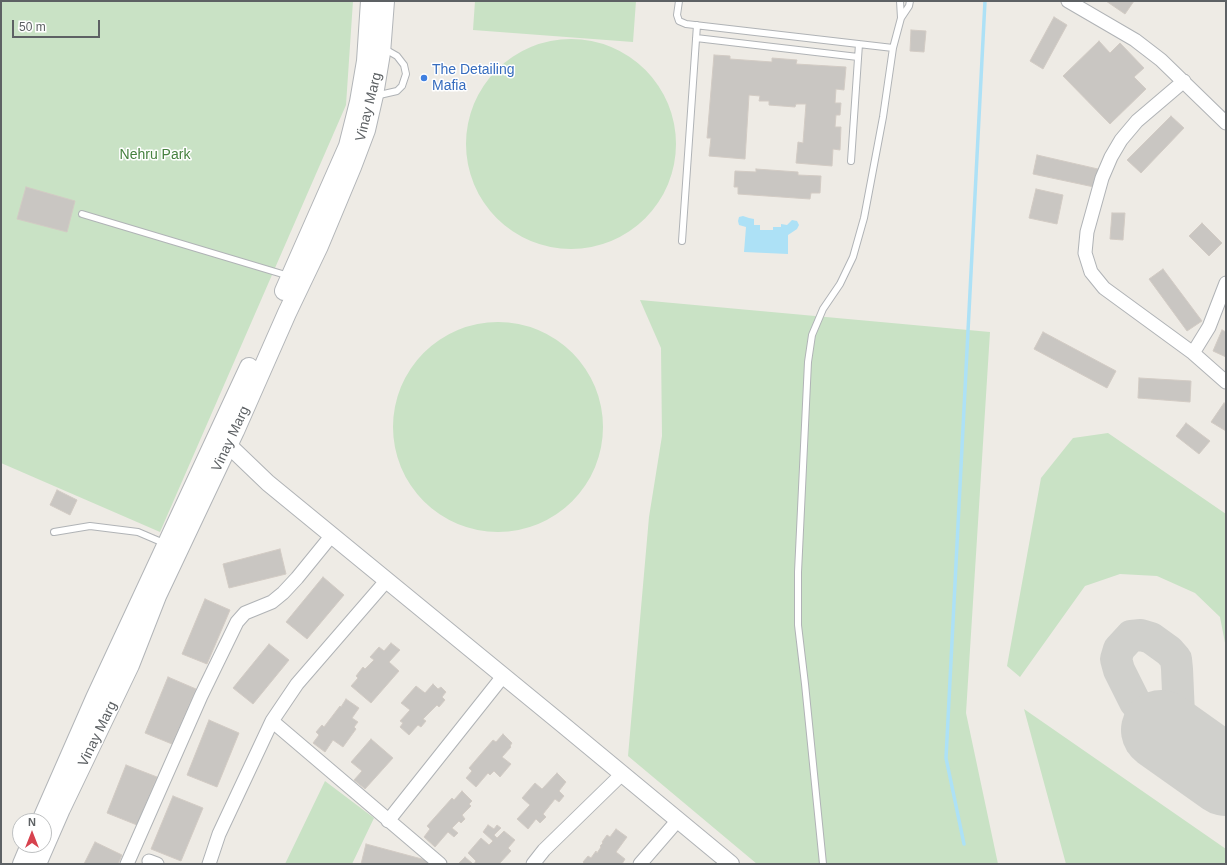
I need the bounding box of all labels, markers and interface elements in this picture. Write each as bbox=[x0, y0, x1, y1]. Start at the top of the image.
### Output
scale bar bbox=[14, 12, 102, 38]
text: 50 m bbox=[19, 20, 46, 34]
place label: The Detailing Mafia bbox=[432, 62, 514, 94]
street label: Vinay Marg bbox=[352, 71, 386, 143]
marker: The Detailing Mafia bbox=[419, 73, 429, 83]
park label: Nehru Park bbox=[120, 147, 190, 163]
street label: Vinay Marg bbox=[208, 403, 254, 475]
street label: Vinay Marg bbox=[75, 699, 121, 769]
north arrow bbox=[12, 813, 52, 853]
text: N bbox=[28, 816, 36, 828]

